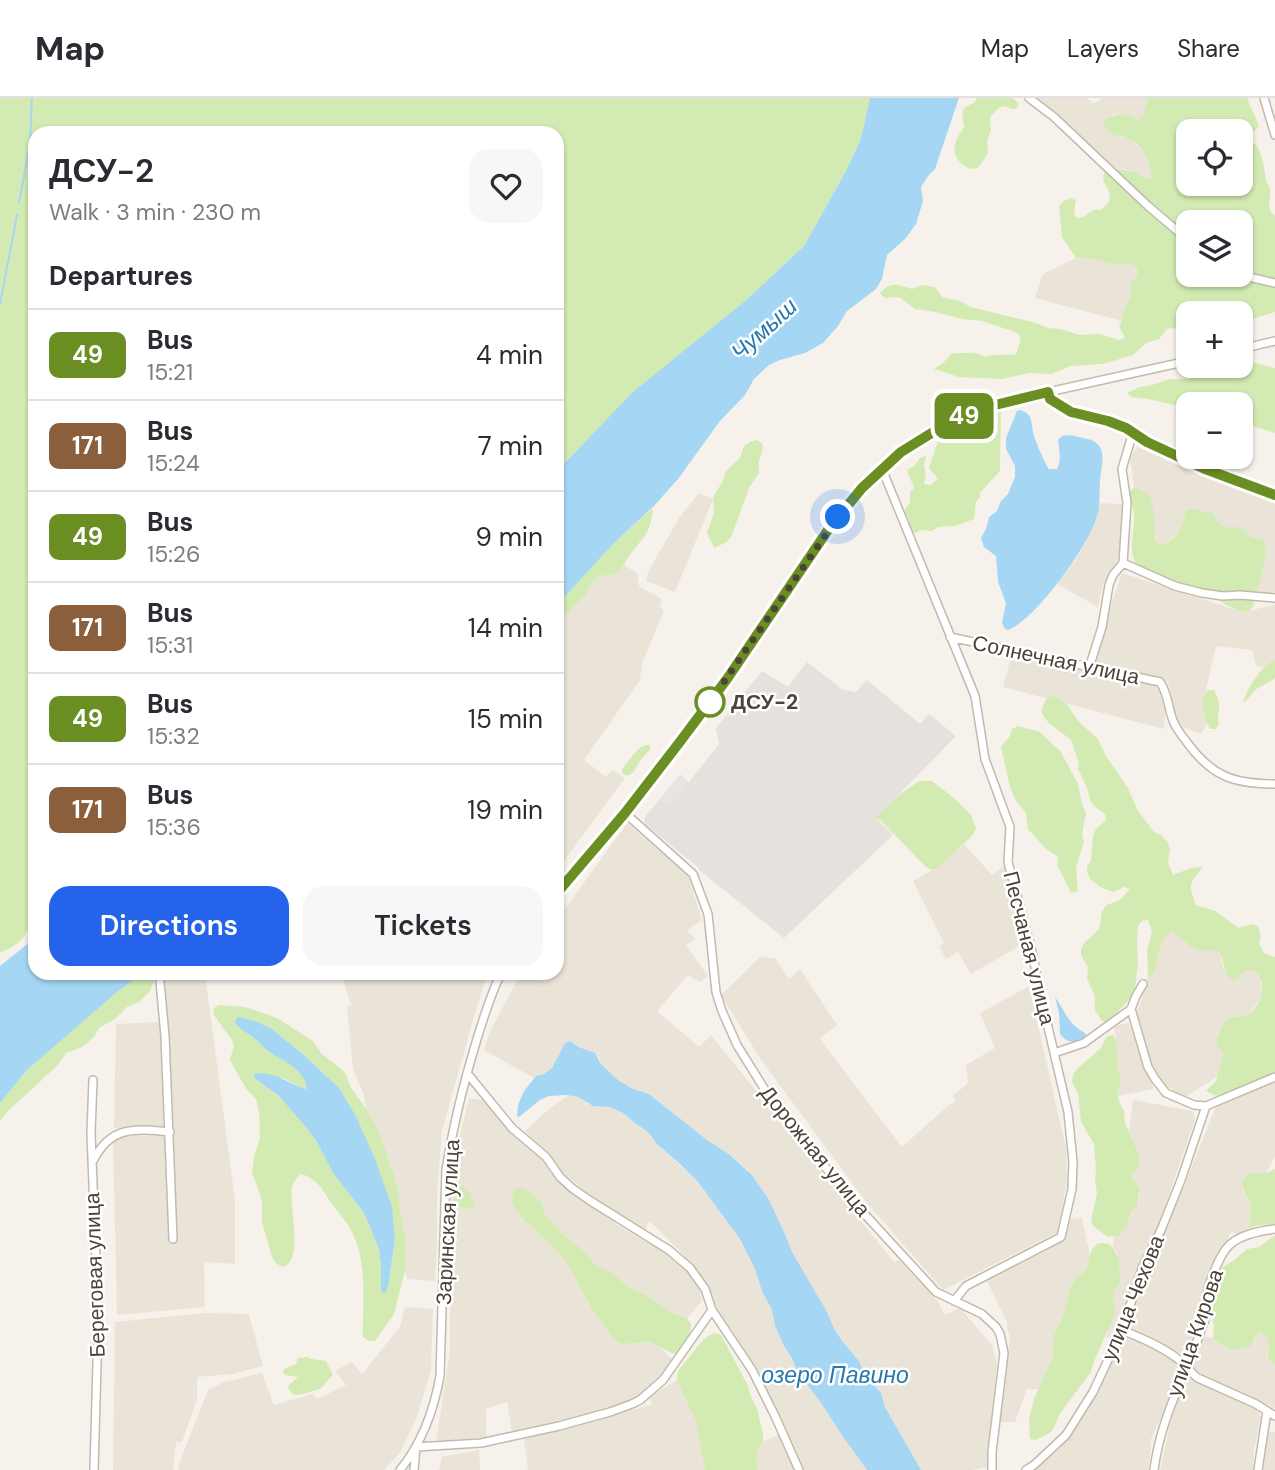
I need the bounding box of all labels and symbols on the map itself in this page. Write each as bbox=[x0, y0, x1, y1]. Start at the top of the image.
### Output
water label: Чумыш bbox=[725, 291, 803, 367]
line badge: 49 bbox=[932, 393, 996, 439]
your location bbox=[820, 499, 855, 534]
street label: Солнечная улица bbox=[970, 629, 1142, 691]
marker: ДСУ-2 bbox=[695, 687, 725, 717]
place label: ДСУ-2 bbox=[731, 688, 798, 716]
street label: Песчаная улица bbox=[996, 868, 1062, 1028]
street label: Дорожная улица bbox=[753, 1080, 877, 1223]
street label: Заринская улица bbox=[430, 1138, 466, 1306]
street label: Береговая улица bbox=[78, 1192, 112, 1358]
street label: улица Чехова bbox=[1095, 1231, 1171, 1365]
street label: улица Кирова bbox=[1160, 1265, 1230, 1401]
water label: озеро Павино bbox=[761, 1360, 909, 1390]

